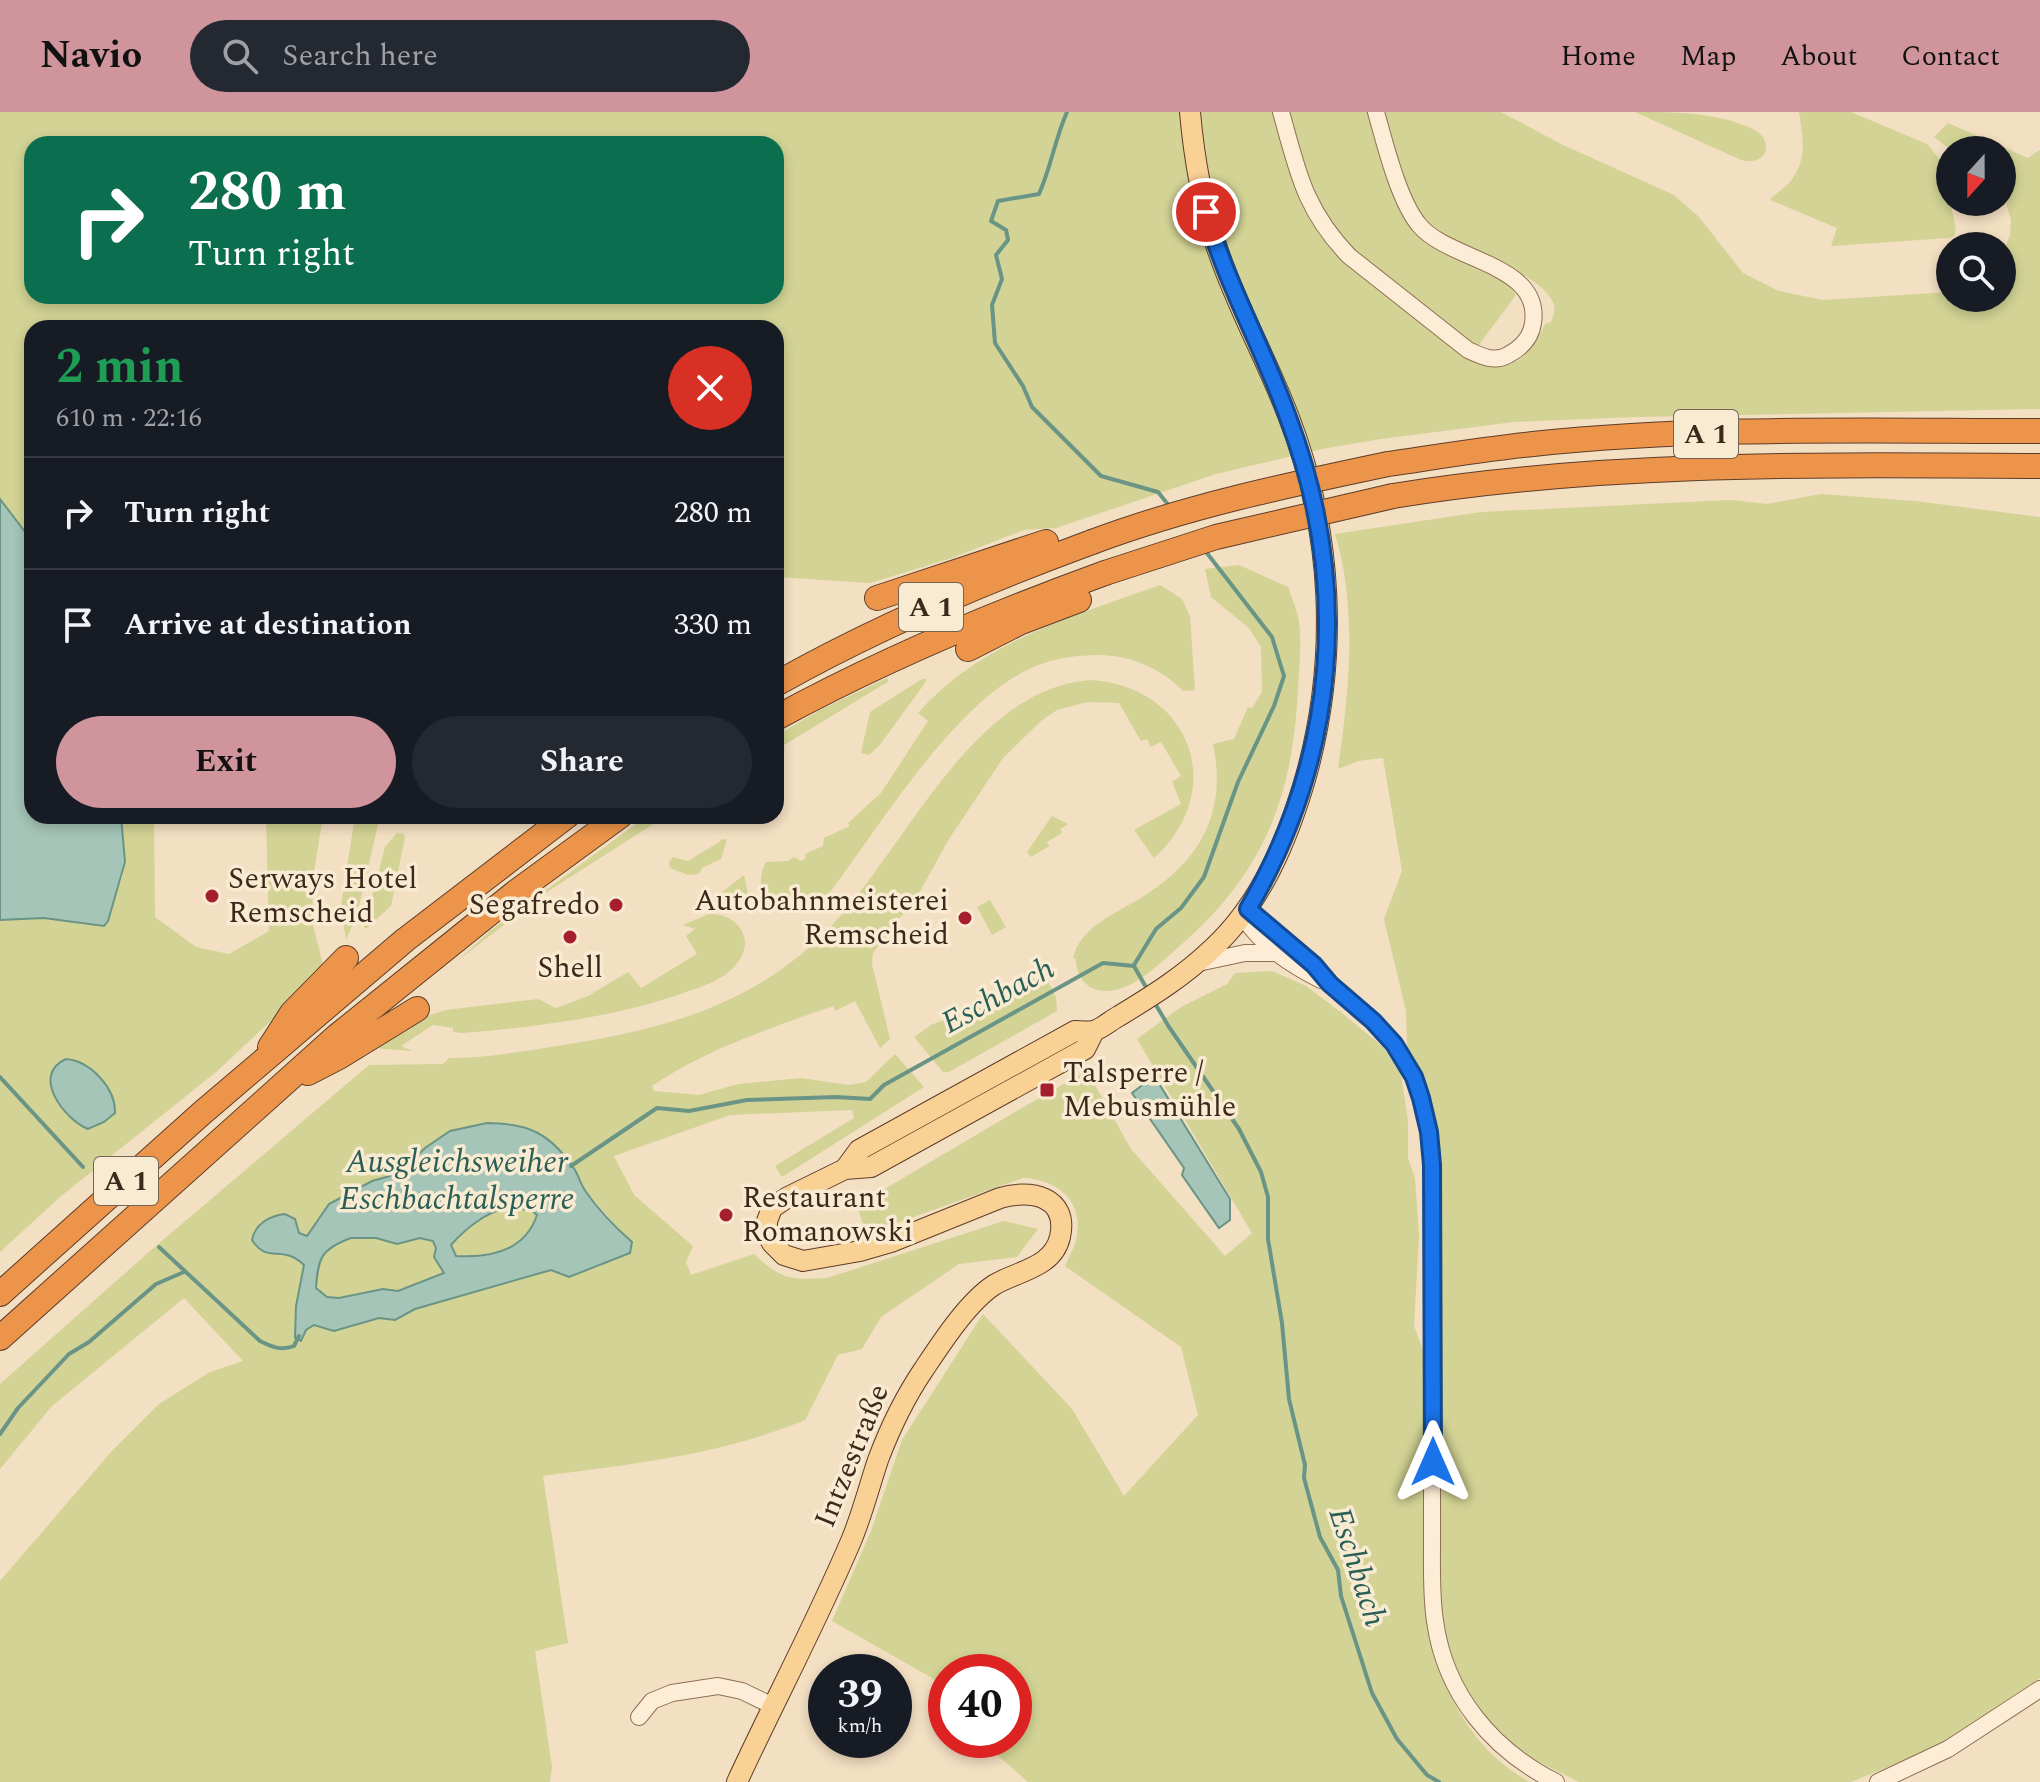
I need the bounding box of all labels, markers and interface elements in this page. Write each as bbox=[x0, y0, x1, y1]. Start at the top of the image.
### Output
search box bbox=[190, 20, 750, 92]
text: Navio bbox=[40, 27, 142, 85]
text: Search here bbox=[282, 33, 438, 79]
icon: search bbox=[218, 34, 262, 78]
text: Home bbox=[1560, 35, 1636, 78]
text: Map bbox=[1680, 35, 1736, 78]
text: About bbox=[1780, 35, 1857, 78]
text: Contact bbox=[1901, 35, 2000, 78]
north arrow bbox=[1936, 136, 2016, 216]
map controls bbox=[1936, 136, 2016, 312]
text: 280 m bbox=[188, 150, 347, 235]
icon: right bbox=[56, 168, 160, 272]
pin bbox=[1172, 178, 1240, 246]
icon: arrive bbox=[1184, 190, 1228, 234]
text: Turn right bbox=[188, 227, 355, 282]
button: search bbox=[1936, 232, 2016, 312]
text: 2 min bbox=[56, 331, 184, 404]
button: close bbox=[668, 346, 752, 430]
text: 610 m · 22:16 bbox=[56, 398, 202, 438]
road number: A 1 bbox=[1674, 410, 1738, 458]
text: Turn right bbox=[124, 490, 270, 536]
text: 280 m bbox=[674, 490, 752, 536]
icon: right bbox=[56, 491, 100, 535]
road number: A 1 bbox=[899, 583, 963, 631]
text: Arrive at destination bbox=[124, 602, 411, 648]
text: 330 m bbox=[674, 602, 752, 648]
icon: arrive bbox=[56, 603, 100, 647]
button: Exit bbox=[56, 716, 396, 808]
button: Share bbox=[412, 716, 752, 808]
place label: Serways Hotel Remscheid bbox=[228, 856, 417, 936]
place label: Autobahnmeisterei Remscheid bbox=[694, 878, 949, 958]
place label: Segafredo bbox=[469, 882, 600, 928]
marker: Serways Hotel Remscheid bbox=[203, 887, 221, 905]
marker: Segafredo bbox=[607, 896, 625, 914]
marker: Autobahnmeisterei Remscheid bbox=[956, 909, 974, 927]
marker: Shell bbox=[561, 928, 579, 946]
place label: Shell bbox=[537, 945, 603, 991]
water label: Eschbach bbox=[932, 945, 1064, 1047]
place label: Talsperre / Mebusmühle bbox=[1063, 1050, 1236, 1130]
marker: Talsperre / Mebusmühle bbox=[1038, 1081, 1056, 1099]
water label: Ausgleichsweiher Eschbachtalsperre bbox=[340, 1138, 574, 1224]
road number: A 1 bbox=[94, 1157, 158, 1205]
place label: Restaurant Romanowski bbox=[742, 1175, 913, 1255]
marker: Restaurant Romanowski bbox=[717, 1206, 735, 1224]
street label: Intzestraße bbox=[802, 1377, 902, 1535]
position arrow bbox=[1391, 1420, 1475, 1504]
water label: Eschbach bbox=[1315, 1501, 1399, 1633]
speed limit sign: 40 bbox=[928, 1654, 1032, 1758]
text: 39 bbox=[838, 1665, 882, 1726]
text: km/h bbox=[838, 1711, 883, 1741]

